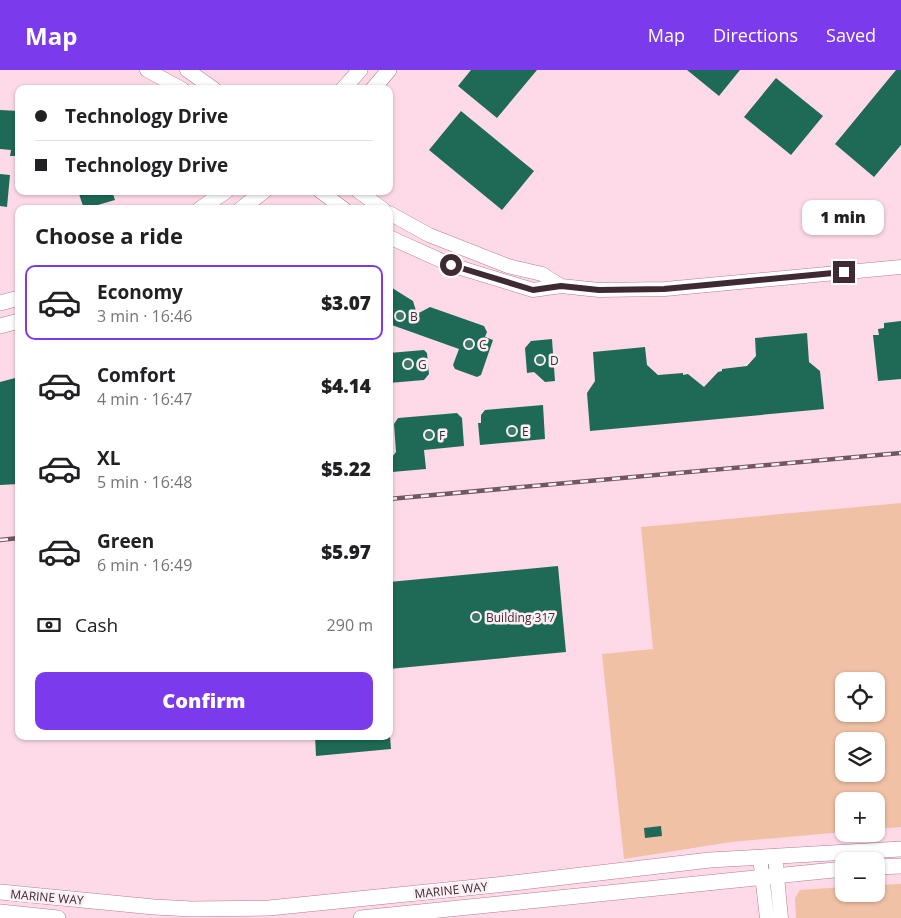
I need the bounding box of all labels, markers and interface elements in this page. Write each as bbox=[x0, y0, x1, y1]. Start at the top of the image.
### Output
text: Map bbox=[25, 19, 77, 52]
text: Map bbox=[648, 23, 685, 47]
text: Directions bbox=[713, 23, 798, 47]
text: Saved bbox=[826, 23, 876, 47]
text: Technology Drive bbox=[65, 103, 228, 129]
text: Technology Drive bbox=[65, 152, 228, 178]
callout: 1 min bbox=[803, 200, 885, 234]
text: 1 min bbox=[820, 206, 866, 228]
text: Choose a ride bbox=[35, 220, 183, 250]
route start bbox=[440, 254, 462, 276]
route end bbox=[833, 261, 855, 283]
text: Economy bbox=[97, 279, 183, 305]
icon: car bbox=[37, 280, 82, 325]
text: $3.07 bbox=[321, 290, 371, 316]
text: 3 min · 16:46 bbox=[97, 305, 192, 327]
place label: B bbox=[410, 308, 418, 325]
marker: B bbox=[394, 310, 406, 322]
place label: C bbox=[479, 336, 487, 353]
marker: C bbox=[463, 338, 475, 350]
place label: D bbox=[550, 352, 559, 369]
marker: D bbox=[534, 354, 546, 366]
place label: G bbox=[418, 356, 427, 373]
marker: G bbox=[402, 358, 414, 370]
text: Comfort bbox=[97, 362, 176, 388]
icon: car bbox=[37, 363, 82, 408]
text: $4.14 bbox=[321, 373, 371, 399]
text: 4 min · 16:47 bbox=[97, 388, 192, 410]
place label: E bbox=[522, 423, 529, 440]
marker: E bbox=[506, 425, 518, 437]
place label: F bbox=[439, 427, 445, 444]
marker: F bbox=[423, 429, 435, 441]
text: XL bbox=[97, 445, 120, 471]
icon: car bbox=[37, 446, 82, 491]
text: $5.22 bbox=[321, 456, 371, 482]
text: 5 min · 16:48 bbox=[97, 471, 192, 493]
text: Green bbox=[97, 528, 154, 554]
icon: car bbox=[37, 529, 82, 574]
text: $5.97 bbox=[321, 539, 371, 565]
text: 6 min · 16:49 bbox=[97, 554, 192, 576]
place label: Building 317 bbox=[486, 609, 555, 626]
icon: cash bbox=[35, 611, 63, 639]
marker: Building 317 bbox=[470, 611, 482, 623]
text: Cash bbox=[75, 612, 118, 638]
text: 290 m bbox=[327, 614, 373, 636]
button: Confirm bbox=[35, 672, 373, 730]
map controls bbox=[835, 672, 885, 902]
button: locate bbox=[835, 672, 885, 722]
button: layers bbox=[835, 732, 885, 782]
button: + bbox=[835, 792, 885, 842]
button: − bbox=[835, 852, 885, 902]
street label: MARINE WAY bbox=[414, 878, 489, 902]
street label: MARINE WAY bbox=[10, 885, 85, 909]

